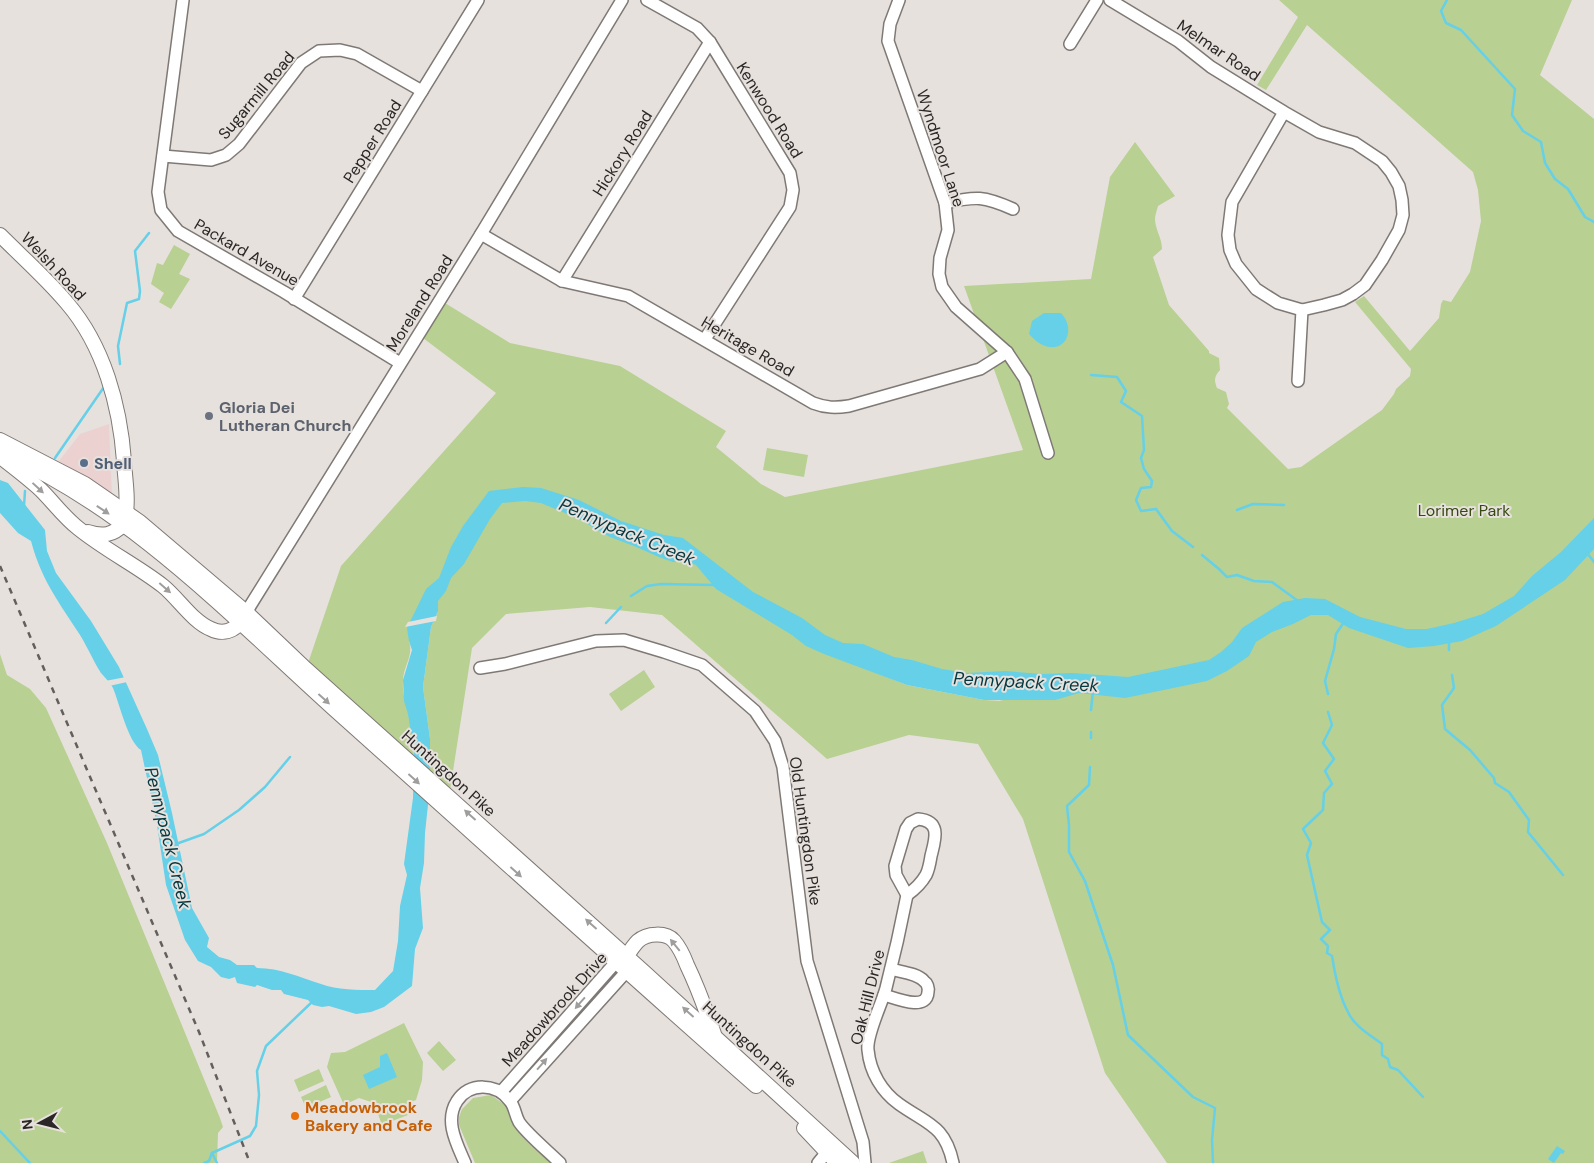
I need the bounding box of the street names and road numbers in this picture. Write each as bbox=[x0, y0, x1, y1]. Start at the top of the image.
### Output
street label: Melmar Road bbox=[1173, 15, 1265, 86]
street label: Sugarmill Road bbox=[213, 47, 299, 144]
street label: Kenwood Road bbox=[732, 58, 807, 162]
street label: Wyndmoor Lane bbox=[912, 87, 969, 210]
street label: Pepper Road bbox=[338, 96, 406, 187]
street label: Hickory Road bbox=[588, 106, 657, 200]
street label: Packard Avenue bbox=[191, 214, 303, 291]
street label: Welsh Road bbox=[17, 228, 91, 305]
street label: Moreland Road bbox=[381, 251, 458, 356]
street label: Heritage Road bbox=[698, 311, 798, 382]
street label: Huntingdon Pike bbox=[397, 725, 500, 821]
street label: Old Huntingdon Pike bbox=[785, 755, 826, 907]
street label: Oak Hill Drive bbox=[846, 947, 889, 1047]
street label: Meadowbrook Drive bbox=[497, 948, 612, 1071]
street label: Huntingdon Pike bbox=[698, 996, 801, 1092]

